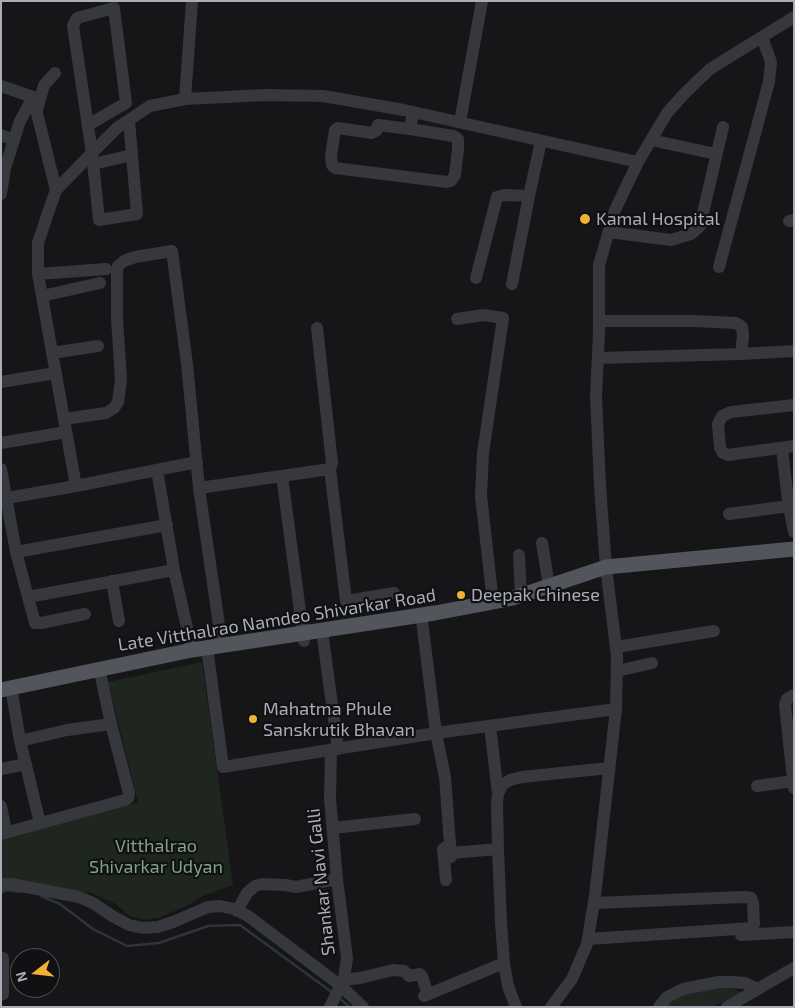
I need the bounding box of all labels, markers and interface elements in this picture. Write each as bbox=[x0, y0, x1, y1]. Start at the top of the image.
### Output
place label: Kamal Hospital bbox=[596, 208, 720, 230]
marker: Kamal Hospital bbox=[578, 212, 592, 226]
street label: Late Vitthalrao Namdeo Shivarkar Road bbox=[116, 584, 438, 656]
place label: Deepak Chinese bbox=[471, 584, 600, 606]
marker: Deepak Chinese bbox=[455, 589, 467, 601]
place label: Mahatma Phule Sanskrutik Bhavan bbox=[263, 698, 415, 741]
marker: Mahatma Phule Sanskrutik Bhavan bbox=[247, 713, 259, 725]
street label: Shankar Navi Galli bbox=[303, 807, 339, 957]
park label: Vitthalrao Shivarkar Udyan bbox=[89, 835, 223, 878]
north arrow bbox=[10, 948, 60, 998]
text: N bbox=[11, 970, 31, 984]

